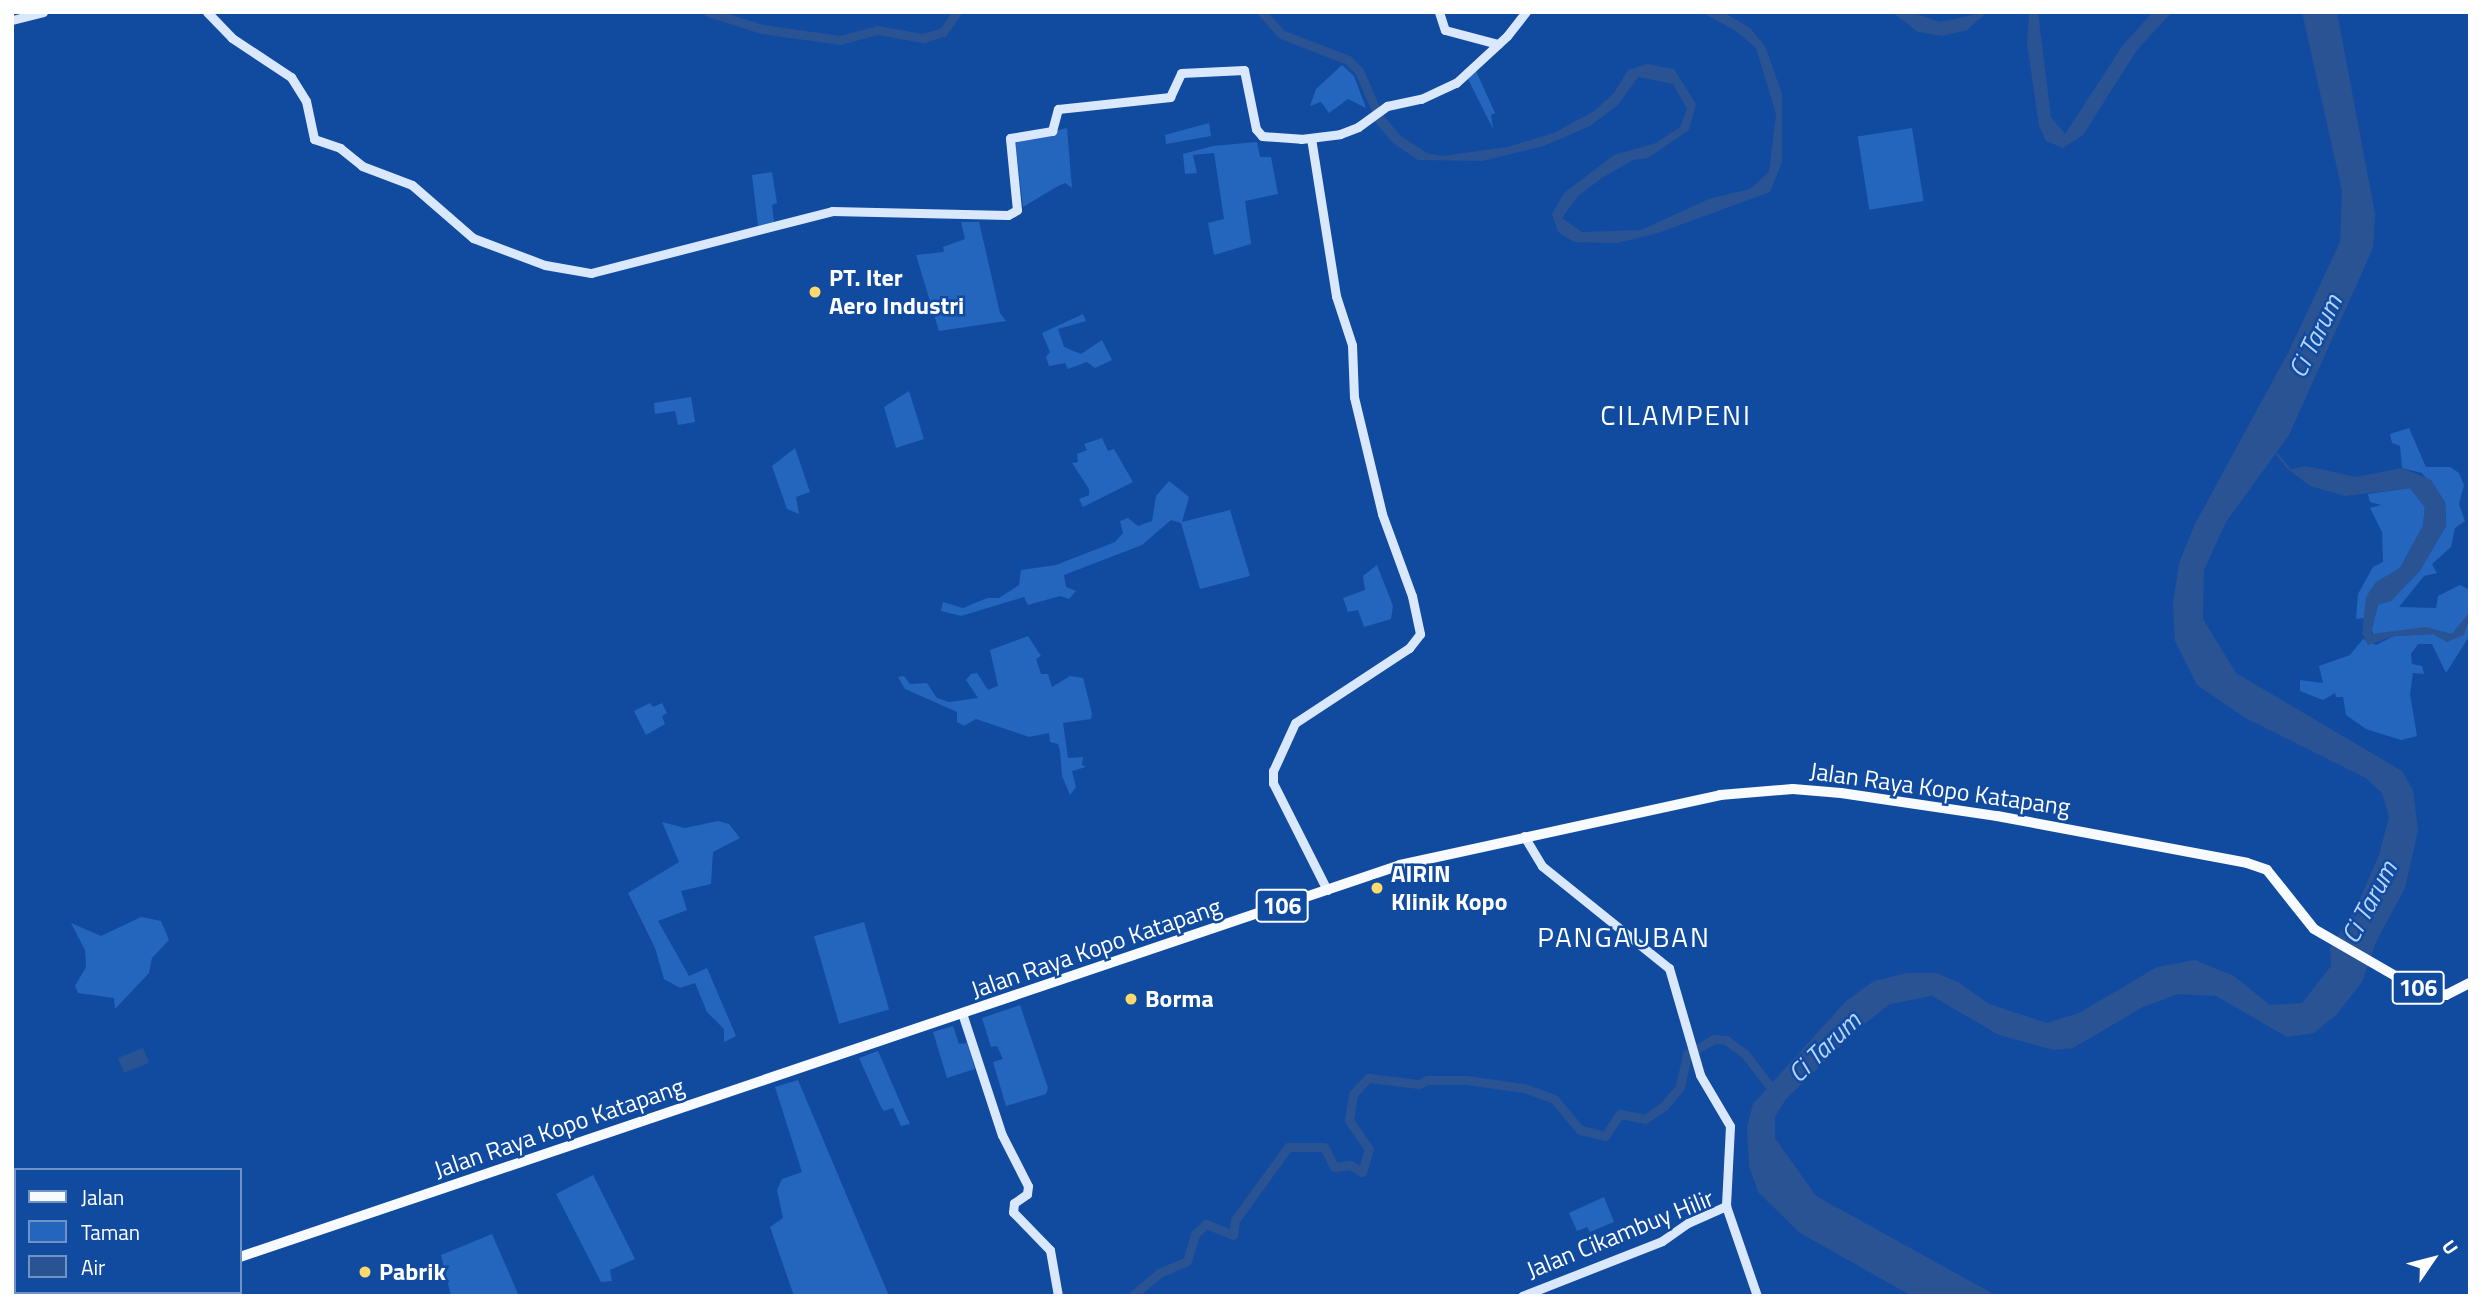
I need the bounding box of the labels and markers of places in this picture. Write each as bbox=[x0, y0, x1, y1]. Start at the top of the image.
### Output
place label: PT. Iter Aero Industri bbox=[829, 264, 964, 320]
marker: PT. Iter Aero Industri bbox=[807, 284, 823, 300]
place label: AIRIN Klinik Kopo bbox=[1391, 860, 1507, 916]
marker: AIRIN Klinik Kopo bbox=[1369, 880, 1385, 896]
place label: Borma bbox=[1145, 985, 1214, 1013]
marker: Borma bbox=[1123, 991, 1139, 1007]
place label: Pabrik bbox=[379, 1258, 446, 1286]
marker: Pabrik bbox=[357, 1264, 373, 1280]

